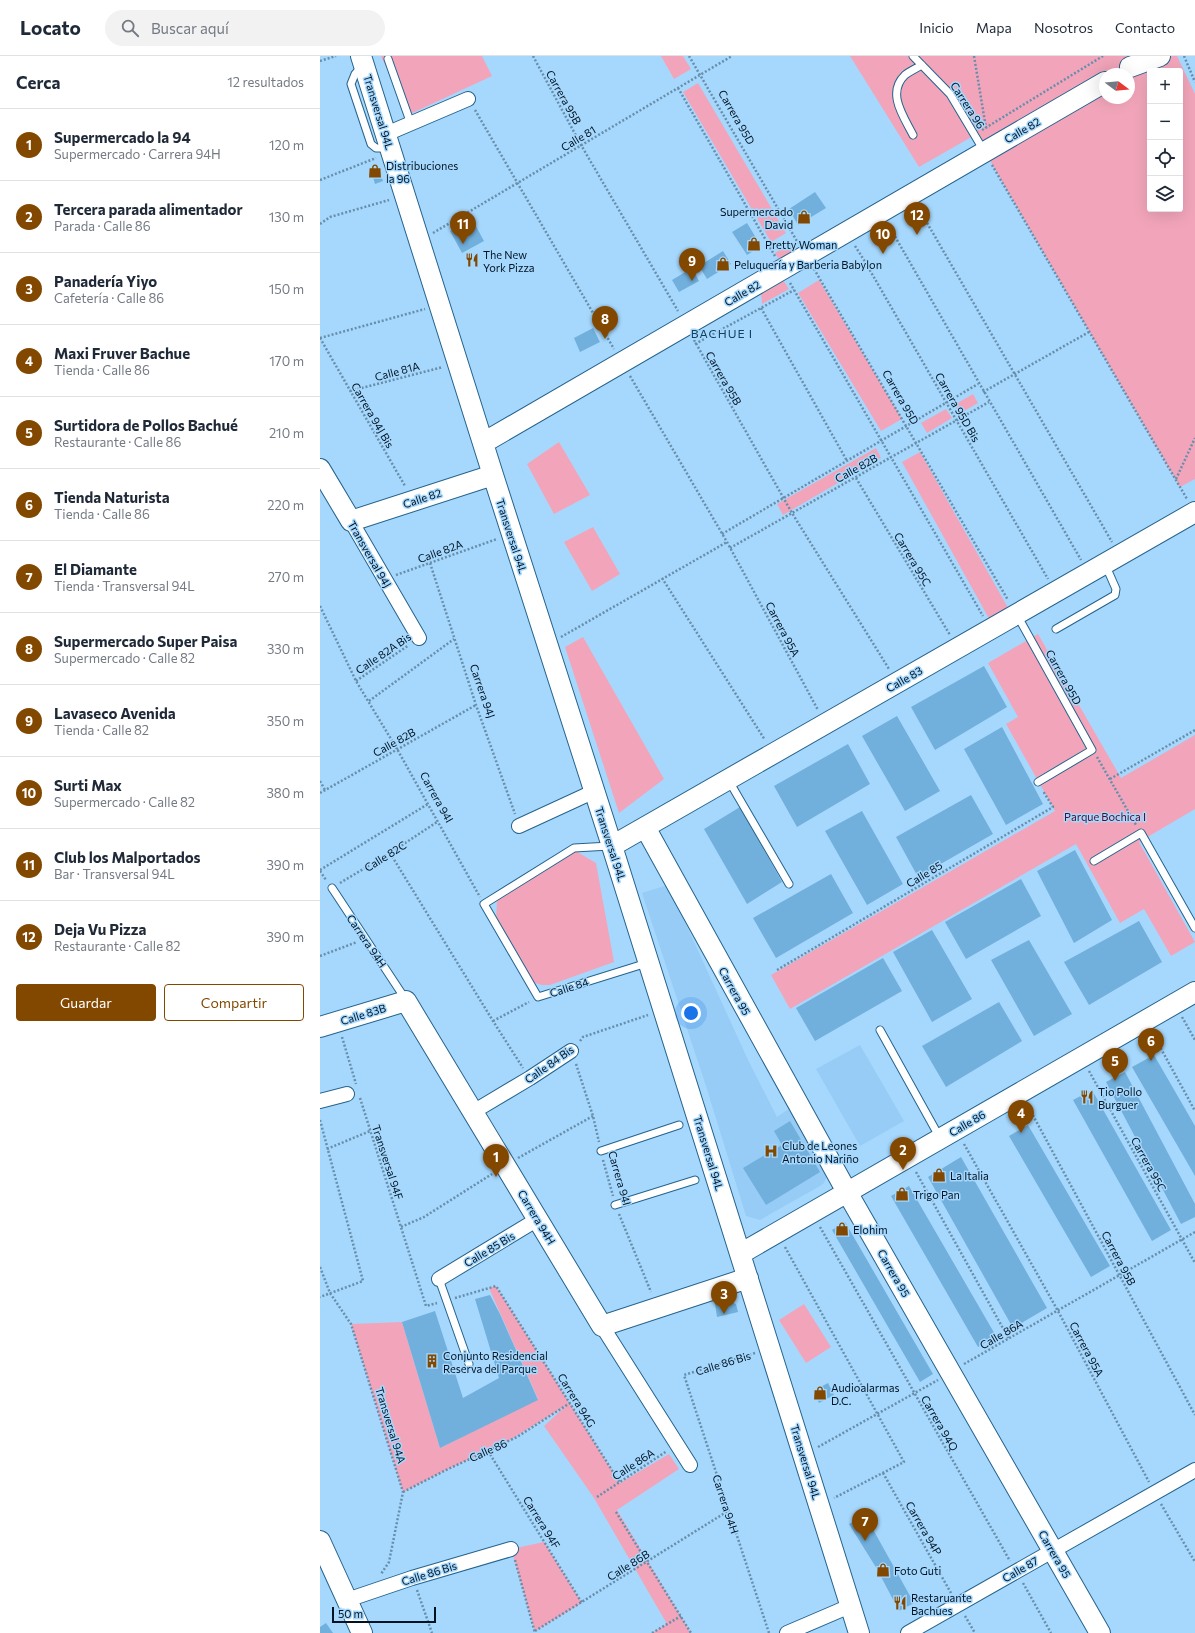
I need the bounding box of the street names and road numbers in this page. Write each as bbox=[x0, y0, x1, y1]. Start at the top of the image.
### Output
street label: Carrera 95B bbox=[544, 68, 584, 126]
street label: Transversal 94L bbox=[361, 73, 397, 151]
street label: Carrera 96 bbox=[948, 79, 988, 131]
street label: Carrera 95D bbox=[716, 87, 758, 147]
street label: Calle 82 bbox=[1002, 114, 1042, 146]
street label: Calle 81 bbox=[558, 123, 598, 153]
street label: Calle 82 bbox=[722, 277, 762, 309]
street label: Carrera 95B bbox=[703, 349, 745, 407]
street label: Calle 81A bbox=[373, 359, 421, 383]
street label: Carrera 95D bbox=[880, 367, 922, 427]
street label: Carrera 95D Bis bbox=[933, 370, 983, 444]
street label: Carrera 94J Bis bbox=[348, 380, 397, 451]
street label: Calle 82B bbox=[832, 451, 880, 485]
street label: Calle 82 bbox=[401, 486, 443, 510]
street label: Transversal 94L bbox=[494, 497, 530, 575]
street label: Transversal 94J bbox=[345, 518, 394, 590]
street label: Carrera 95C bbox=[892, 530, 934, 588]
street label: Calle 82A bbox=[416, 537, 465, 565]
street label: Carrera 95A bbox=[763, 599, 803, 659]
street label: Calle 82A Bis bbox=[353, 630, 413, 676]
street label: Carrera 95D bbox=[1044, 647, 1084, 707]
street label: Carrera 94J bbox=[467, 662, 498, 720]
street label: Calle 83 bbox=[884, 663, 924, 695]
street label: Calle 82B bbox=[370, 725, 418, 759]
street label: Carrera 94I bbox=[418, 769, 456, 825]
street label: Transversal 94L bbox=[593, 805, 629, 883]
street label: Calle 82C bbox=[362, 838, 408, 874]
street label: Calle 85 bbox=[904, 858, 944, 890]
street label: Carrera 94H bbox=[344, 912, 390, 970]
street label: Carrera 95 bbox=[717, 965, 753, 1017]
street label: Calle 84 bbox=[548, 975, 590, 999]
street label: Calle 83B bbox=[339, 1001, 387, 1027]
street label: Calle 84 Bis bbox=[522, 1042, 576, 1086]
street label: Calle 86 bbox=[946, 1107, 988, 1139]
street label: Transversal 94L bbox=[691, 1114, 727, 1192]
street label: Transversal 94F bbox=[370, 1123, 406, 1201]
street label: Carrera 95C bbox=[1129, 1134, 1169, 1194]
street label: Carrera 94I bbox=[606, 1149, 634, 1207]
street label: Carrera 94H bbox=[516, 1187, 558, 1247]
street label: Carrera 95B bbox=[1099, 1228, 1139, 1288]
street label: Calle 85 Bis bbox=[461, 1229, 517, 1269]
street label: Carrera 95 bbox=[875, 1247, 913, 1299]
street label: Calle 86A bbox=[977, 1316, 1025, 1352]
street label: Carrera 95A bbox=[1067, 1319, 1107, 1379]
street label: Calle 86 Bis bbox=[694, 1348, 752, 1378]
street label: Carrera 94G bbox=[555, 1371, 599, 1429]
street label: Transversal 94A bbox=[373, 1385, 409, 1465]
street label: Carrera 94Q bbox=[919, 1393, 961, 1453]
street label: Transversal 94L bbox=[788, 1423, 824, 1501]
street label: Calle 86 bbox=[467, 1436, 509, 1464]
street label: Calle 86A bbox=[610, 1445, 657, 1482]
street label: Carrera 94H bbox=[710, 1473, 742, 1535]
street label: Carrera 94F bbox=[521, 1493, 563, 1551]
street label: Carrera 94P bbox=[903, 1499, 945, 1557]
street label: Carrera 95 bbox=[1036, 1528, 1074, 1580]
street label: Calle 86B bbox=[605, 1547, 651, 1583]
street label: Calle 87 bbox=[1000, 1553, 1040, 1584]
street label: Calle 86 Bis bbox=[400, 1558, 458, 1588]

